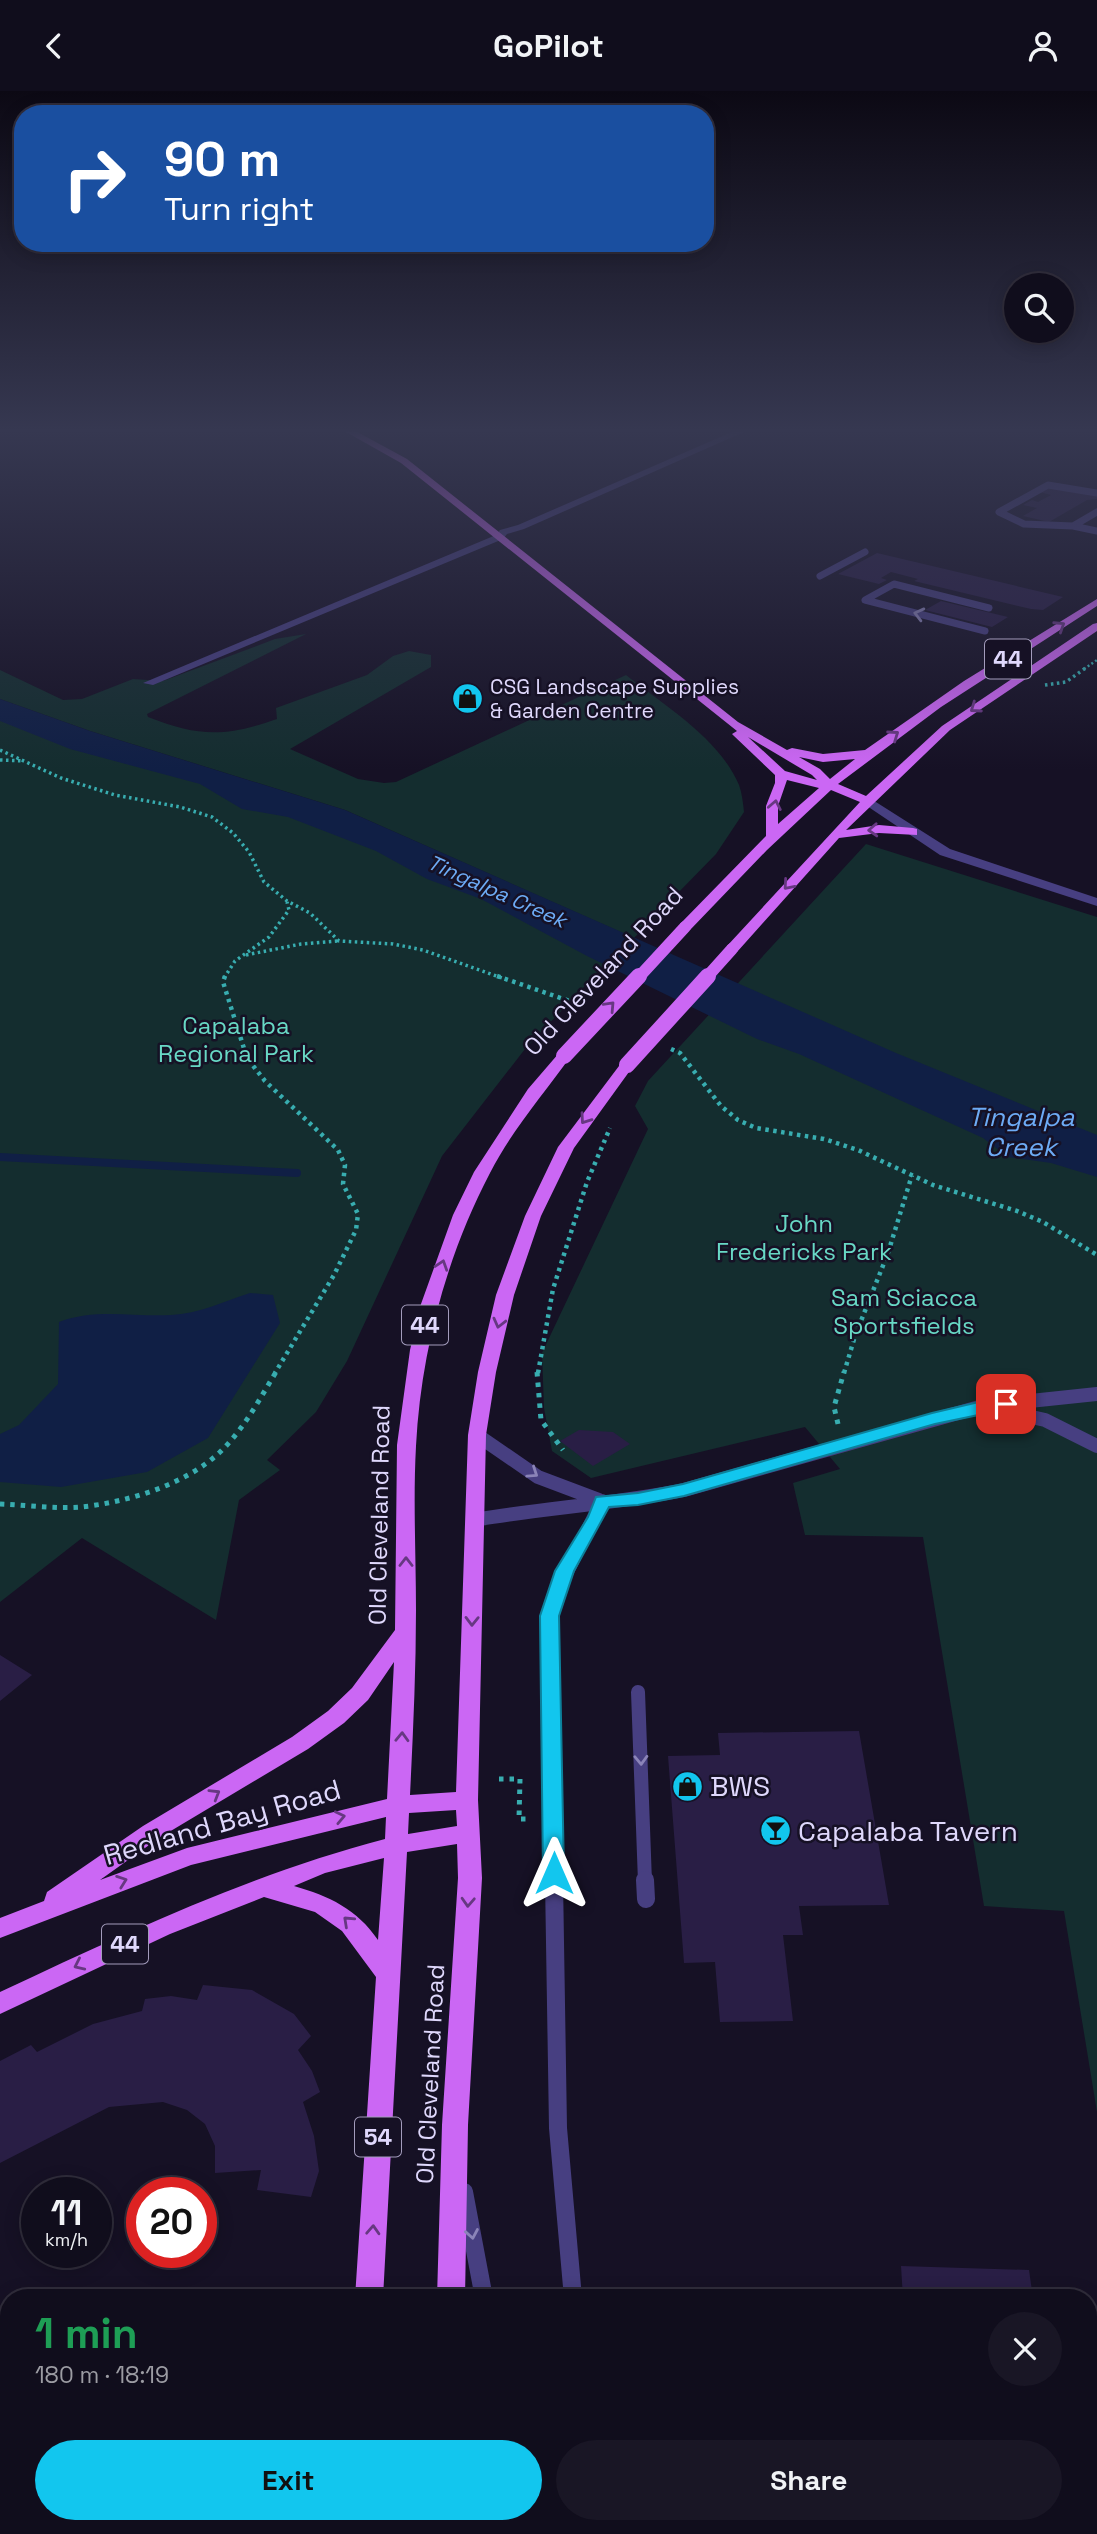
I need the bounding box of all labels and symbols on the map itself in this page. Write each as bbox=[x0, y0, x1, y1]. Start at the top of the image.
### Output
one-way arrow bbox=[913, 608, 925, 622]
one-way arrow bbox=[1052, 621, 1065, 634]
road number: 44 bbox=[985, 639, 1031, 679]
place label: CSG Landscape Supplies & Garden Centre bbox=[490, 673, 739, 724]
shop icon: CSG Landscape Supplies & Garden Centre bbox=[450, 681, 484, 715]
one-way arrow bbox=[970, 700, 983, 712]
one-way arrow bbox=[886, 731, 899, 743]
one-way arrow bbox=[766, 799, 781, 811]
one-way arrow bbox=[868, 823, 879, 838]
water label: Tingalpa Creek bbox=[423, 848, 573, 935]
one-way arrow bbox=[784, 877, 796, 890]
street label: Old Cleveland Road bbox=[517, 880, 689, 1062]
one-way arrow bbox=[602, 1001, 615, 1014]
park label: Capalaba Regional Park bbox=[158, 1010, 314, 1069]
water label: Tingalpa Creek bbox=[967, 1100, 1076, 1164]
one-way arrow bbox=[581, 1111, 593, 1124]
park label: John Fredericks Park bbox=[716, 1208, 892, 1267]
one-way arrow bbox=[434, 1260, 448, 1272]
park label: Sam Sciacca Sportsfields bbox=[831, 1282, 977, 1341]
road number: 44 bbox=[402, 1305, 448, 1345]
one-way arrow bbox=[493, 1316, 507, 1328]
pin bbox=[976, 1374, 1036, 1434]
street label: Old Cleveland Road bbox=[362, 1405, 396, 1625]
one-way arrow bbox=[525, 1465, 538, 1477]
one-way arrow bbox=[398, 1557, 414, 1567]
one-way arrow bbox=[464, 1616, 479, 1627]
one-way arrow bbox=[394, 1731, 409, 1742]
one-way arrow bbox=[633, 1755, 648, 1766]
place label: BWS bbox=[710, 1768, 770, 1804]
shop icon: BWS bbox=[670, 1769, 704, 1803]
street label: Redland Bay Road bbox=[99, 1771, 345, 1873]
one-way arrow bbox=[207, 1789, 220, 1802]
one-way arrow bbox=[334, 1810, 346, 1825]
place label: Capalaba Tavern bbox=[798, 1813, 1018, 1849]
bar icon: Capalaba Tavern bbox=[758, 1814, 792, 1848]
position arrow bbox=[517, 1836, 591, 1910]
one-way arrow bbox=[116, 1875, 128, 1889]
one-way arrow bbox=[461, 1896, 476, 1907]
one-way arrow bbox=[343, 1917, 356, 1930]
road number: 44 bbox=[102, 1925, 148, 1963]
one-way arrow bbox=[74, 1957, 86, 1971]
street label: Old Cleveland Road bbox=[409, 1963, 451, 2185]
road number: 54 bbox=[355, 2117, 401, 2157]
speed limit sign: 20 bbox=[126, 2177, 217, 2268]
one-way arrow bbox=[365, 2224, 380, 2235]
one-way arrow bbox=[464, 2228, 479, 2240]

